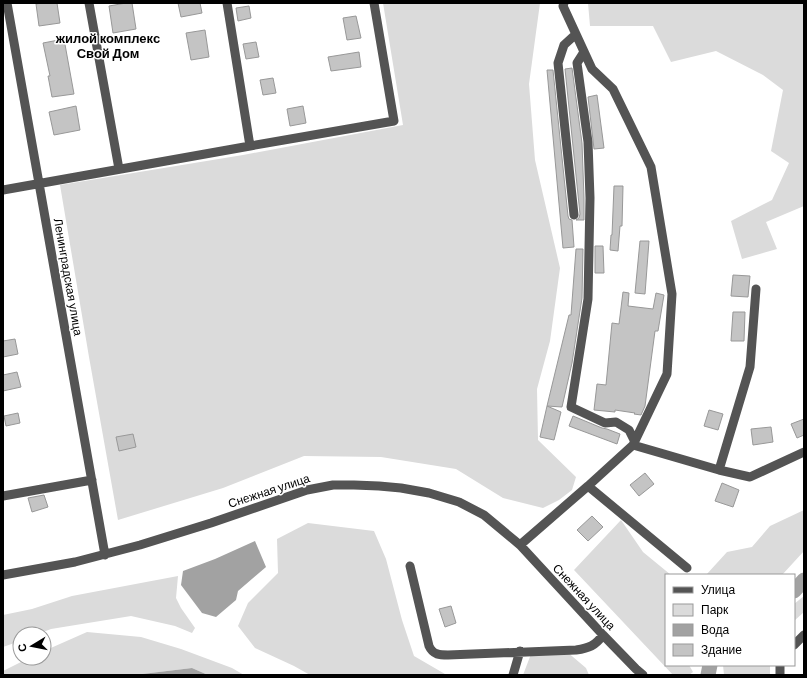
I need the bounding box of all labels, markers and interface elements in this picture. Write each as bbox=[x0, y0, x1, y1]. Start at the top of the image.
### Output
district label: жилой комплекс Свой Дом bbox=[55, 30, 160, 61]
street label: Ленинградская улица bbox=[51, 217, 86, 337]
street label: Снежная улица bbox=[226, 470, 312, 511]
street label: Снежная улица bbox=[550, 560, 619, 633]
legend bbox=[665, 574, 795, 666]
text: Улица bbox=[701, 582, 735, 597]
text: Парк bbox=[701, 602, 729, 617]
text: Вода bbox=[701, 622, 729, 637]
north arrow bbox=[12, 626, 52, 666]
text: Здание bbox=[701, 642, 742, 657]
text: С bbox=[15, 643, 29, 653]

